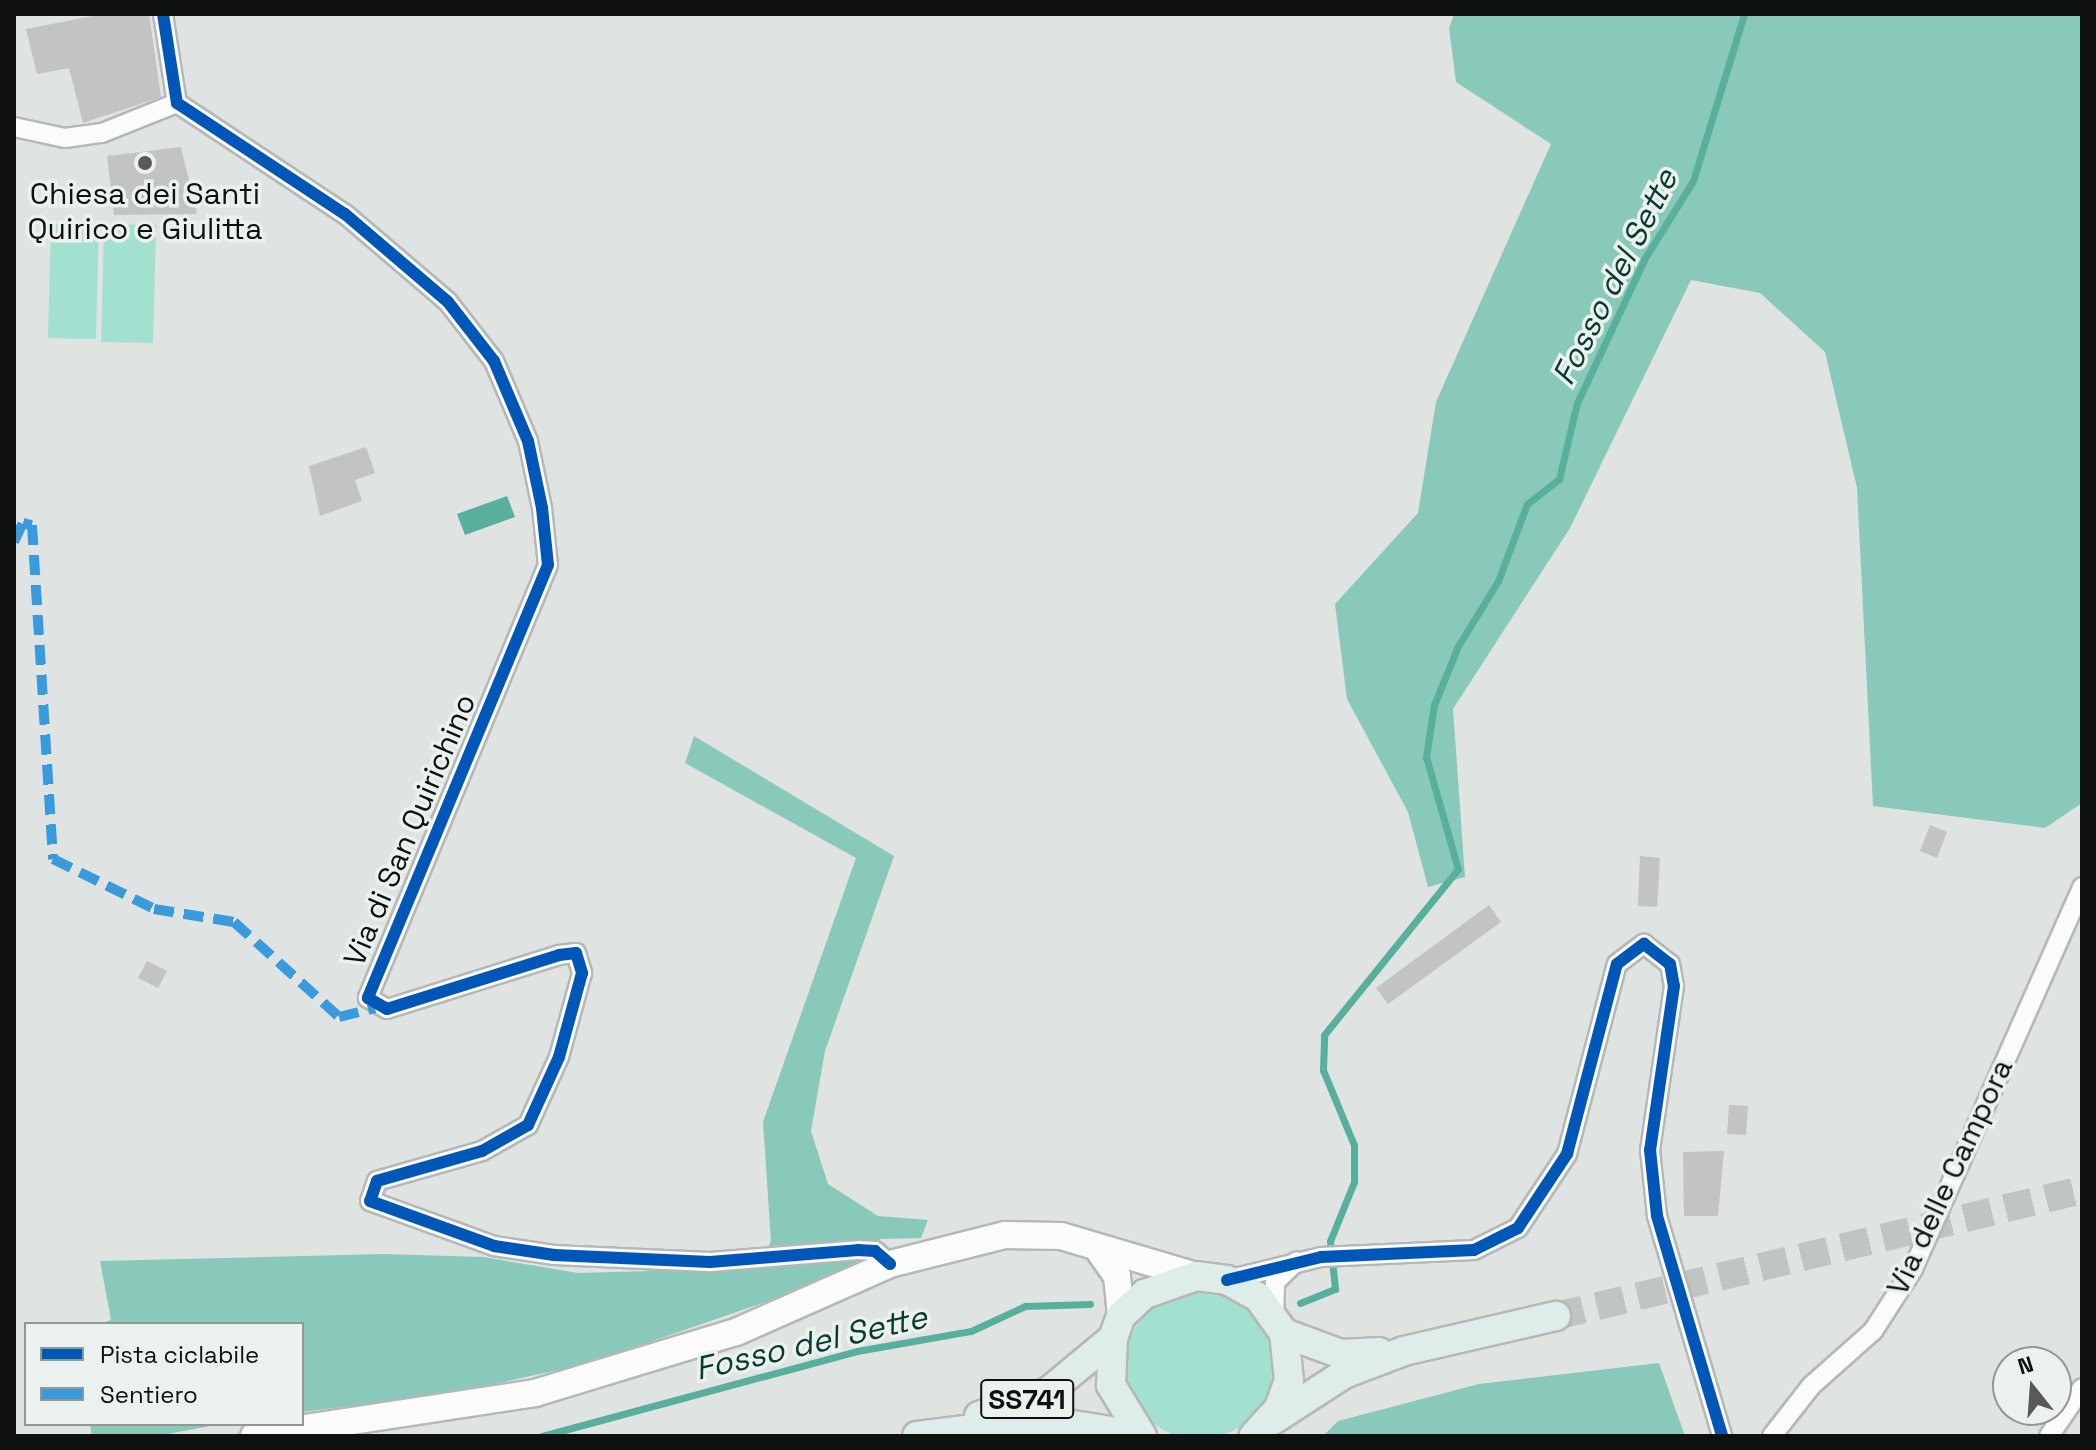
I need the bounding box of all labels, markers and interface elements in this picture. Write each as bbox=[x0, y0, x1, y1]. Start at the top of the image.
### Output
marker: Chiesa dei Santi Quirico e Giulitta bbox=[136, 154, 154, 172]
water label: Fosso del Sette bbox=[1544, 163, 1686, 391]
place label: Chiesa dei Santi Quirico e Giulitta bbox=[27, 176, 263, 246]
street label: Via di San Quirichino bbox=[336, 689, 484, 971]
street label: Via delle Campora bbox=[1880, 1053, 2020, 1301]
water label: Fosso del Sette bbox=[691, 1298, 931, 1388]
legend bbox=[24, 1322, 304, 1426]
text: Pista ciclabile bbox=[100, 1339, 259, 1370]
north arrow bbox=[1992, 1346, 2072, 1426]
text: N bbox=[2014, 1349, 2037, 1381]
road number: SS741 bbox=[979, 1375, 1075, 1423]
text: Sentiero bbox=[100, 1379, 198, 1410]

